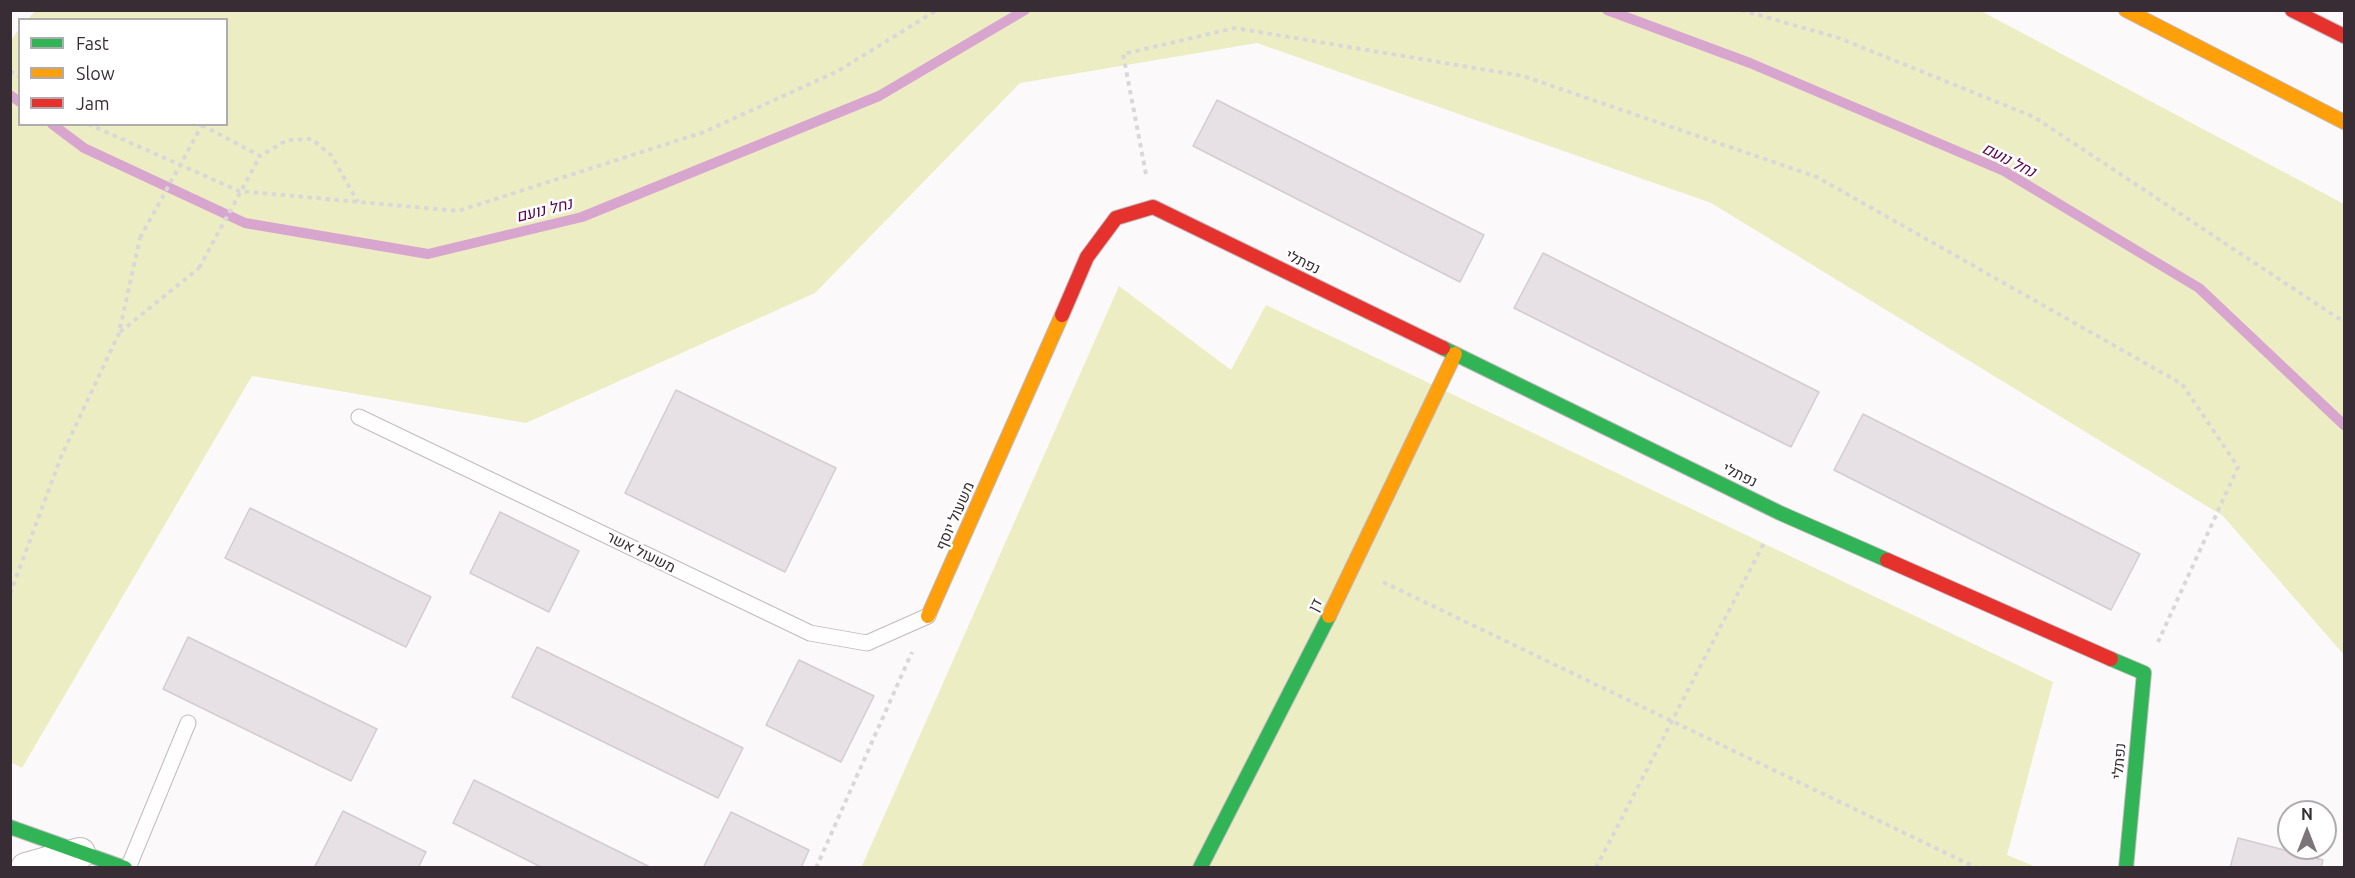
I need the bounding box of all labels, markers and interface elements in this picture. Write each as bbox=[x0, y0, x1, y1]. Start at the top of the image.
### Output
legend bbox=[18, 18, 228, 126]
text: Fast bbox=[76, 33, 109, 53]
text: Slow bbox=[76, 63, 115, 83]
text: Jam bbox=[76, 93, 110, 113]
water label: נחל נועם bbox=[1979, 138, 2039, 182]
water label: נחל נועם bbox=[514, 194, 574, 226]
street label: נפתלי bbox=[1283, 246, 1323, 278]
street label: נפתלי bbox=[1720, 459, 1760, 491]
street label: משעול יוסף bbox=[932, 479, 978, 553]
street label: משעול אשר bbox=[604, 528, 678, 576]
street label: דן bbox=[1304, 596, 1326, 614]
street label: נפתלי bbox=[2108, 742, 2130, 780]
north arrow bbox=[2277, 800, 2337, 860]
text: N bbox=[2301, 805, 2313, 823]

